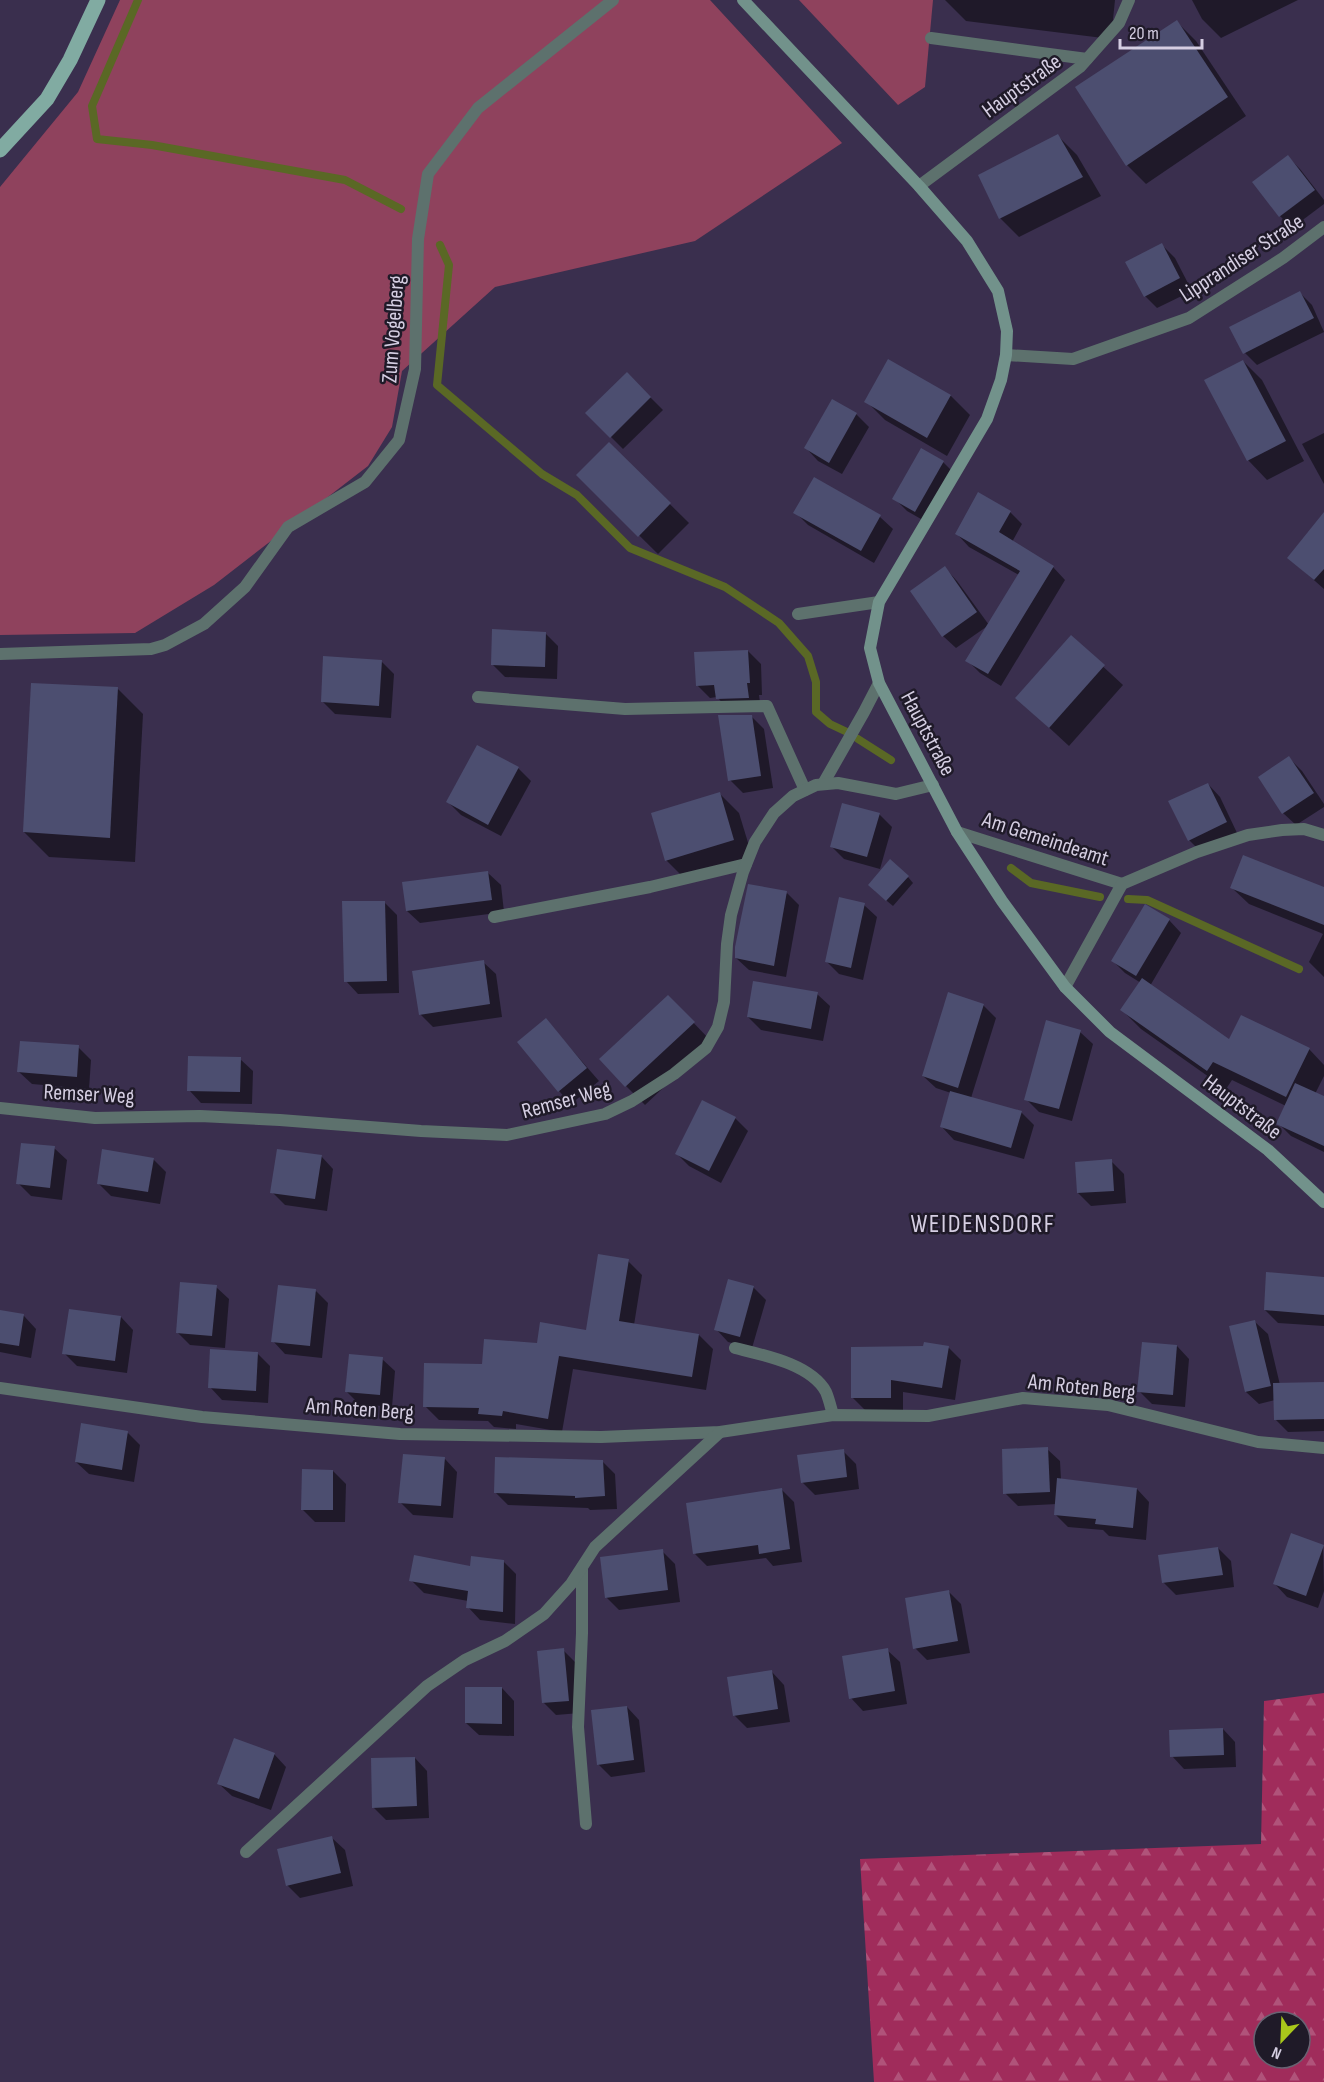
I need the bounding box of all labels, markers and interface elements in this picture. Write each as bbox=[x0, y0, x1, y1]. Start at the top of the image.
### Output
scale bar bbox=[1120, 12, 1202, 50]
text: 20 m bbox=[1129, 23, 1159, 44]
street label: Hauptstraße bbox=[977, 48, 1067, 124]
street label: Lipprandiser Straße bbox=[1175, 208, 1309, 308]
street label: Zum Vogelberg bbox=[376, 274, 411, 384]
street label: Hauptstraße bbox=[894, 687, 961, 780]
street label: Am Gemeindeamt bbox=[978, 806, 1112, 873]
street label: Hauptstraße bbox=[1197, 1069, 1287, 1146]
street label: Remser Weg bbox=[519, 1076, 614, 1125]
street label: Remser Weg bbox=[43, 1079, 135, 1110]
district label: WEIDENSDORF bbox=[910, 1209, 1056, 1240]
street label: Am Roten Berg bbox=[1026, 1368, 1137, 1407]
street label: Am Roten Berg bbox=[304, 1392, 415, 1427]
north arrow bbox=[1252, 2010, 1312, 2070]
text: N bbox=[1269, 2042, 1284, 2063]

